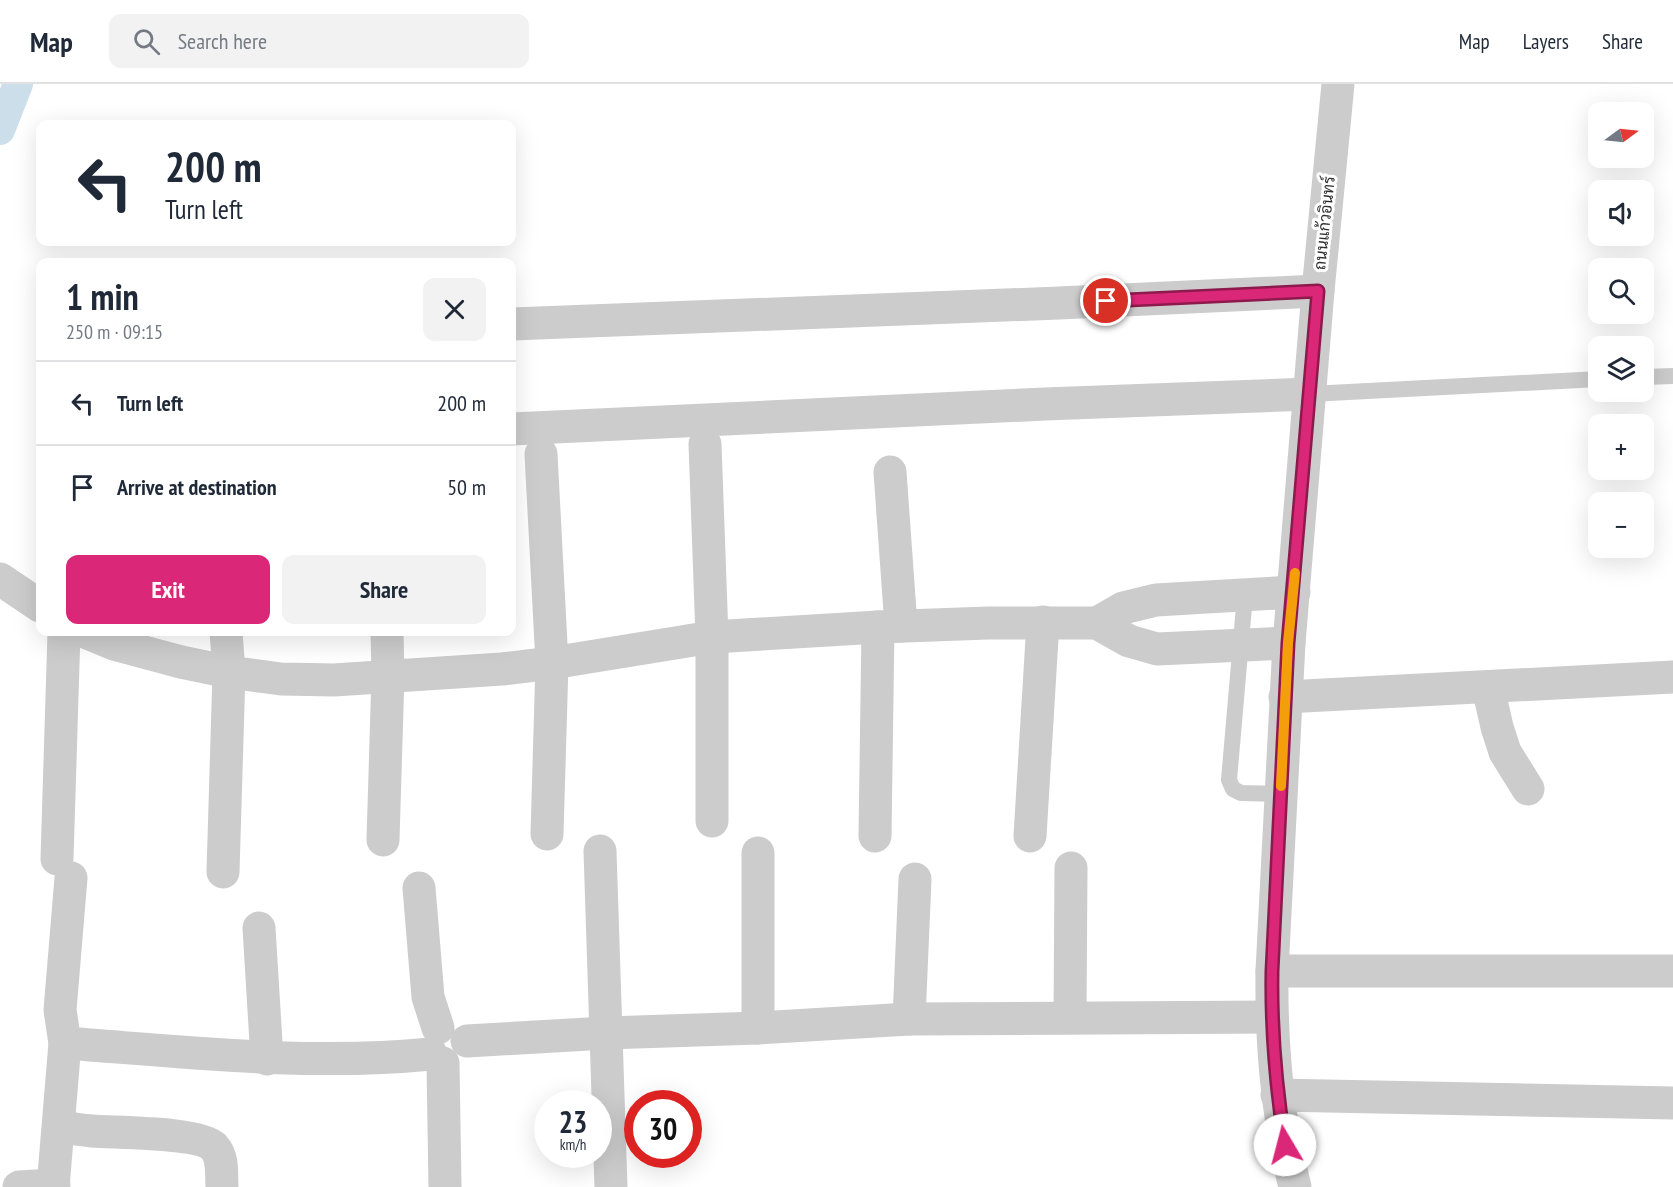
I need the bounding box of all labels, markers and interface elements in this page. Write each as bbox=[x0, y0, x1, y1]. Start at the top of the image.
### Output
search box bbox=[109, 14, 529, 68]
text: Map bbox=[30, 23, 73, 60]
icon: search bbox=[130, 25, 163, 58]
text: Search here bbox=[178, 27, 267, 55]
text: Map bbox=[1459, 28, 1490, 55]
text: Layers bbox=[1523, 28, 1569, 55]
text: Share bbox=[1602, 28, 1643, 55]
north arrow bbox=[1588, 102, 1654, 168]
map controls bbox=[1588, 102, 1654, 558]
text: 200 m bbox=[165, 139, 262, 194]
icon: left bbox=[66, 144, 144, 222]
street label: ถนนแก้วอินทร์ bbox=[1307, 175, 1339, 271]
button: sound bbox=[1588, 180, 1654, 246]
text: Turn left bbox=[165, 192, 243, 226]
button: search bbox=[1588, 258, 1654, 324]
text: 1 min bbox=[66, 273, 139, 320]
pin bbox=[1080, 275, 1131, 326]
button: close bbox=[423, 278, 486, 341]
icon: arrive bbox=[1089, 284, 1122, 317]
text: 250 m · 09:15 bbox=[66, 319, 163, 345]
button: layers bbox=[1588, 336, 1654, 402]
icon: left bbox=[66, 387, 99, 420]
text: Turn left bbox=[117, 389, 183, 417]
text: 200 m bbox=[437, 389, 486, 417]
button: + bbox=[1588, 414, 1654, 480]
icon: arrive bbox=[66, 471, 99, 504]
text: Arrive at destination bbox=[117, 473, 277, 501]
text: 50 m bbox=[447, 473, 486, 501]
button: − bbox=[1588, 492, 1654, 558]
button: Exit bbox=[66, 555, 270, 624]
button: Share bbox=[282, 555, 486, 624]
speed limit sign: 30 bbox=[624, 1090, 702, 1168]
text: 23 bbox=[559, 1102, 587, 1141]
position arrow bbox=[1253, 1113, 1317, 1177]
text: km/h bbox=[560, 1135, 586, 1154]

